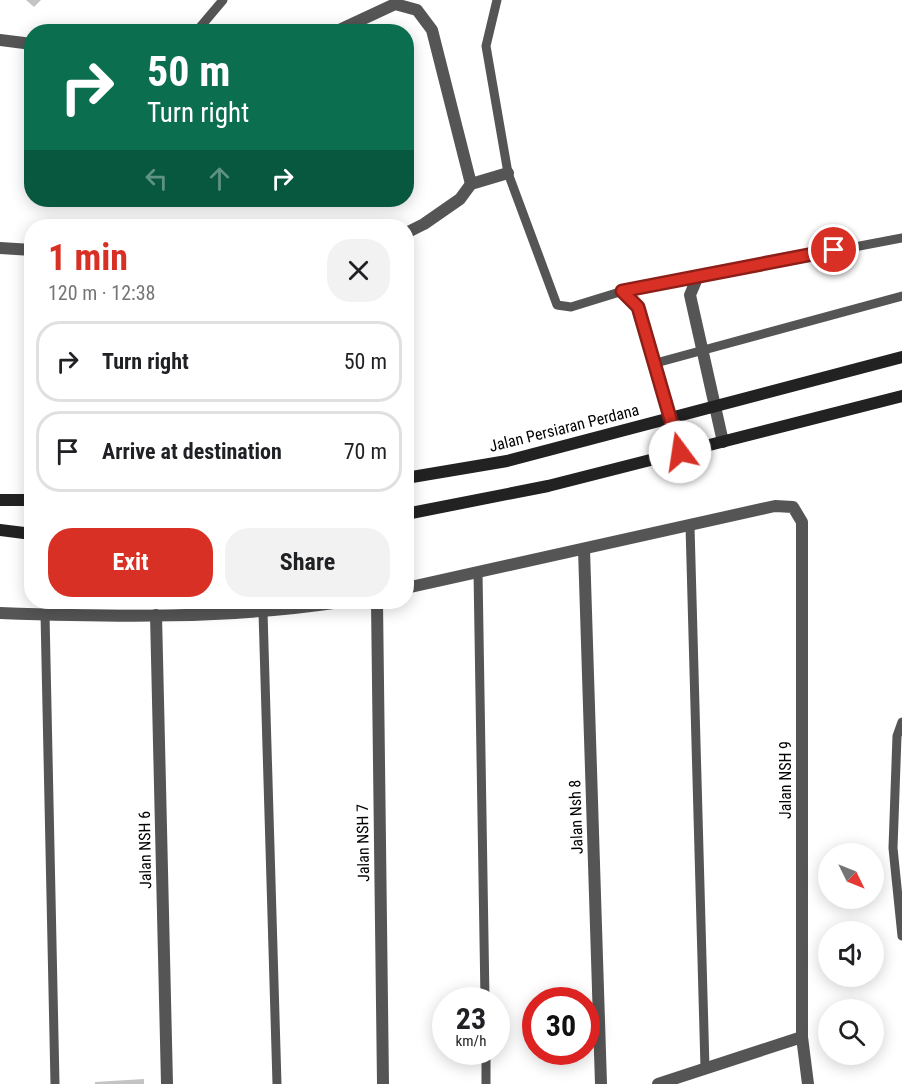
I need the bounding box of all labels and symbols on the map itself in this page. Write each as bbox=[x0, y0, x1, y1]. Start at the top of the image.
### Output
pin bbox=[808, 224, 859, 275]
street label: Jalan Persiaran Perdana bbox=[487, 400, 641, 456]
position arrow bbox=[648, 420, 712, 484]
street label: Jalan NSH 9 bbox=[776, 741, 795, 819]
street label: Jalan Nsh 8 bbox=[565, 779, 587, 855]
street label: Jalan NSH 7 bbox=[353, 804, 373, 882]
street label: Jalan NSH 6 bbox=[135, 811, 155, 889]
north arrow bbox=[818, 843, 884, 909]
speed limit sign: 30 bbox=[522, 987, 600, 1065]

